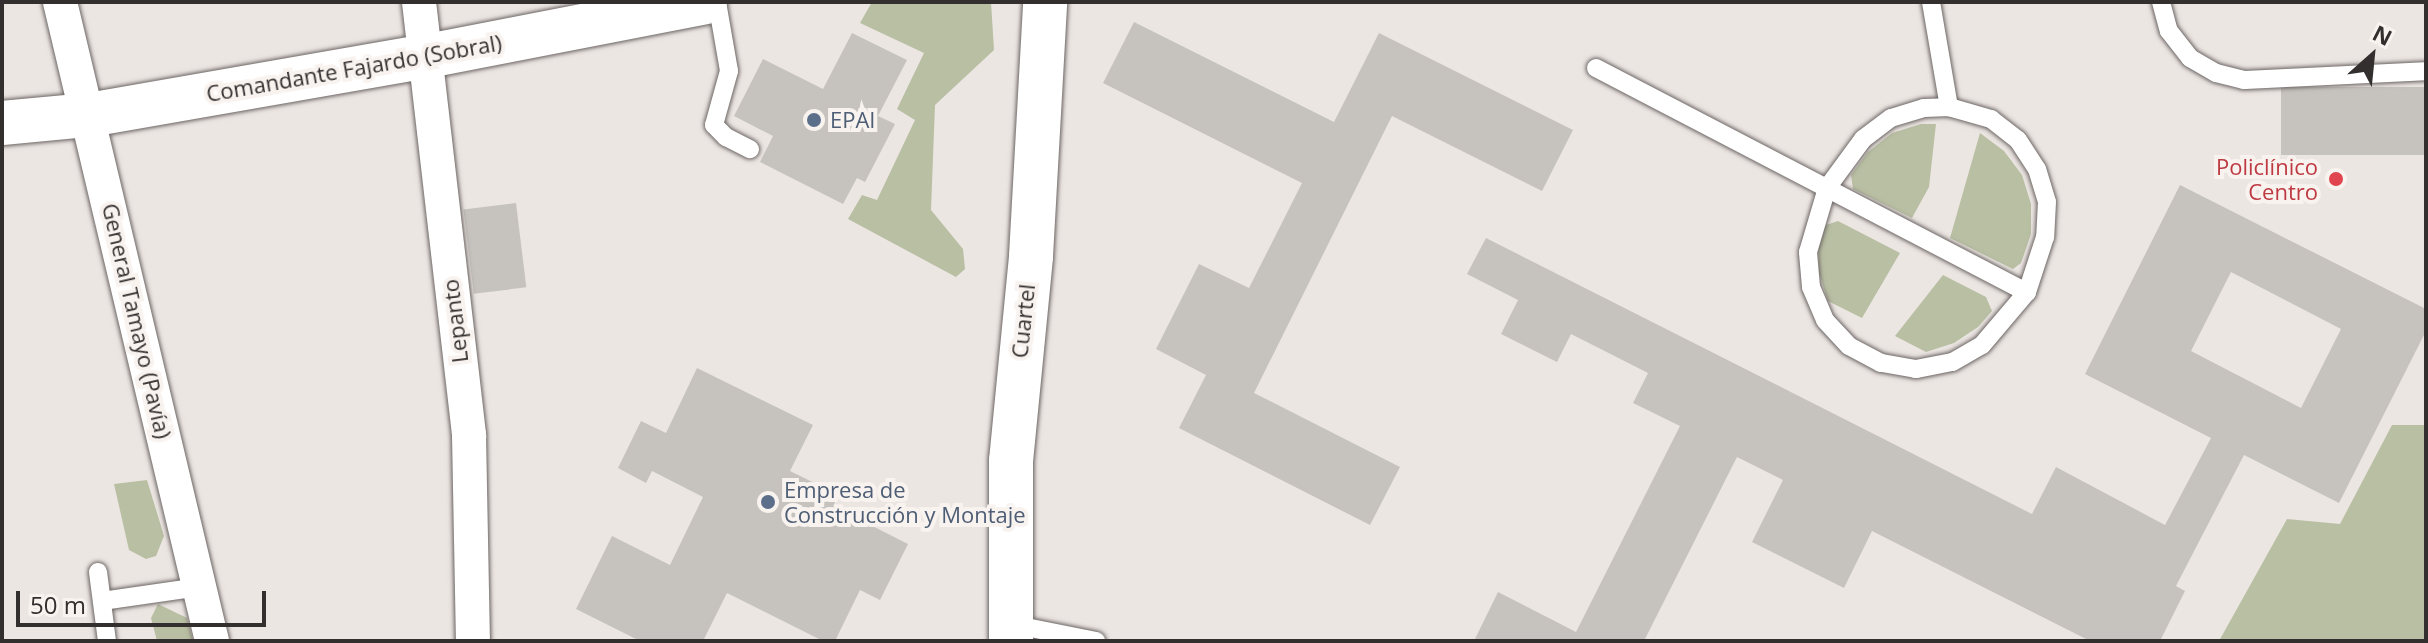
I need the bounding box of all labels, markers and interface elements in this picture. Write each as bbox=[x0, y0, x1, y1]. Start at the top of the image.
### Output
north arrow bbox=[2332, 16, 2412, 96]
text: N bbox=[2368, 17, 2398, 52]
street label: Comandante Fajardo (Sobral) bbox=[204, 29, 504, 107]
place label: EPAI bbox=[830, 107, 876, 133]
marker: EPAI bbox=[805, 111, 823, 129]
place label: Policlínico Centro bbox=[2216, 153, 2318, 204]
marker: Policlínico Centro bbox=[2325, 168, 2347, 190]
street label: General Tamayo (Pavía) bbox=[97, 201, 177, 441]
street label: Lepanto bbox=[437, 278, 473, 364]
street label: Cuartel bbox=[1006, 283, 1040, 359]
place label: Empresa de Construcción y Montaje bbox=[784, 476, 1026, 528]
marker: Empresa de Construcción y Montaje bbox=[759, 493, 777, 511]
scale bar bbox=[20, 575, 270, 625]
text: 50 m bbox=[30, 588, 86, 621]

